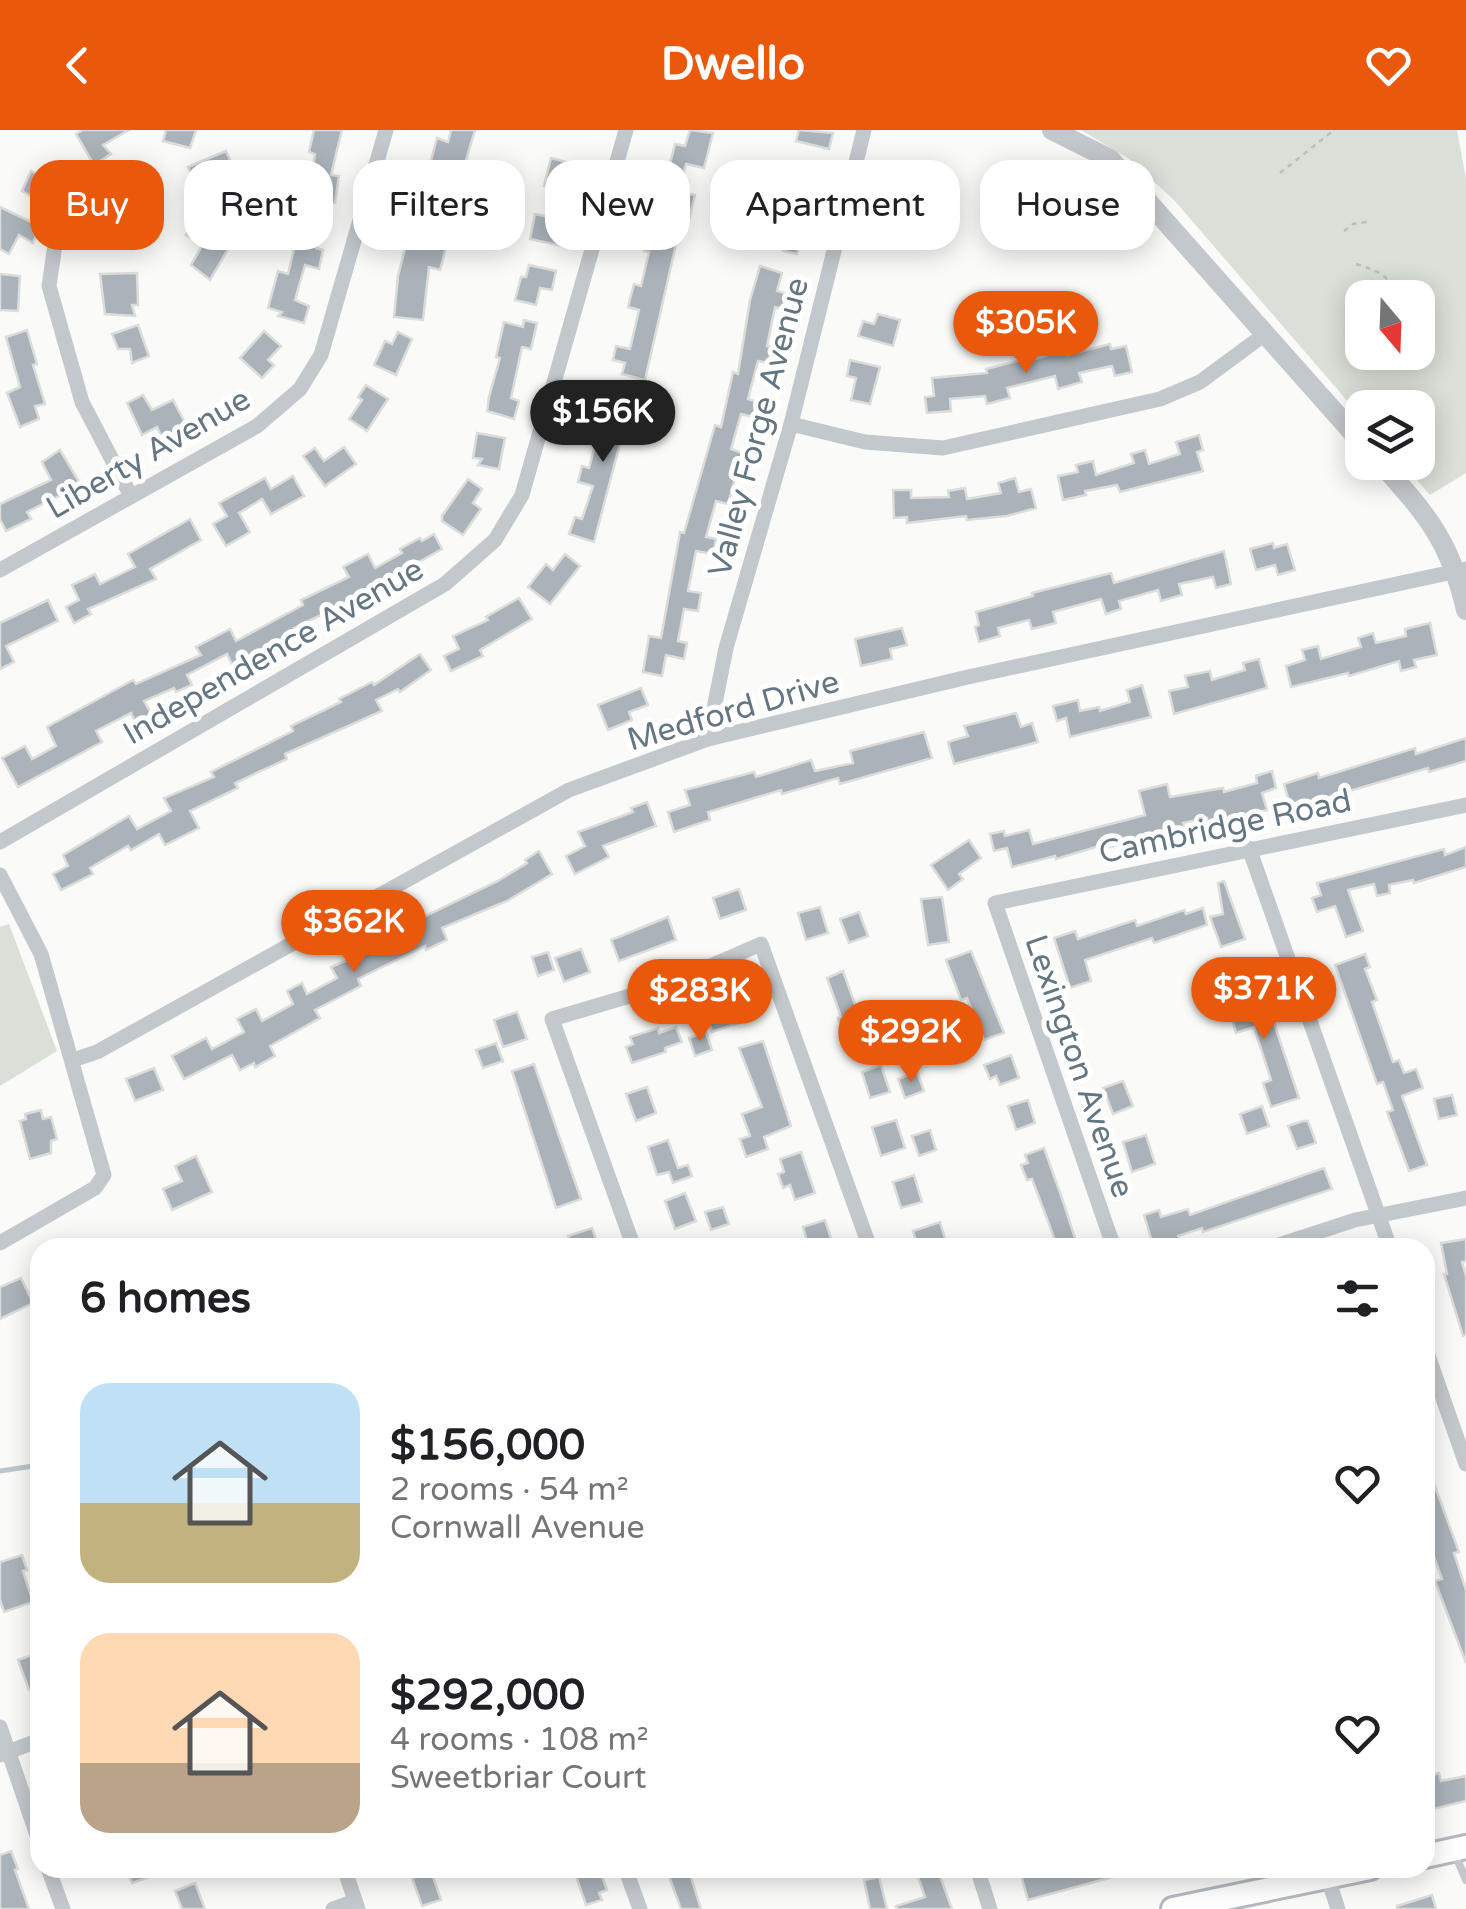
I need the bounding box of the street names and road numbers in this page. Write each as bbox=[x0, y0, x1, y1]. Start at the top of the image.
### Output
street label: Valley Forge Avenue bbox=[701, 273, 817, 581]
street label: Liberty Avenue bbox=[40, 380, 257, 528]
street label: Independence Avenue bbox=[117, 550, 430, 753]
street label: Medford Drive bbox=[623, 663, 844, 759]
street label: Cambridge Road bbox=[1095, 782, 1355, 872]
street label: Lexington Avenue bbox=[1016, 930, 1142, 1203]

